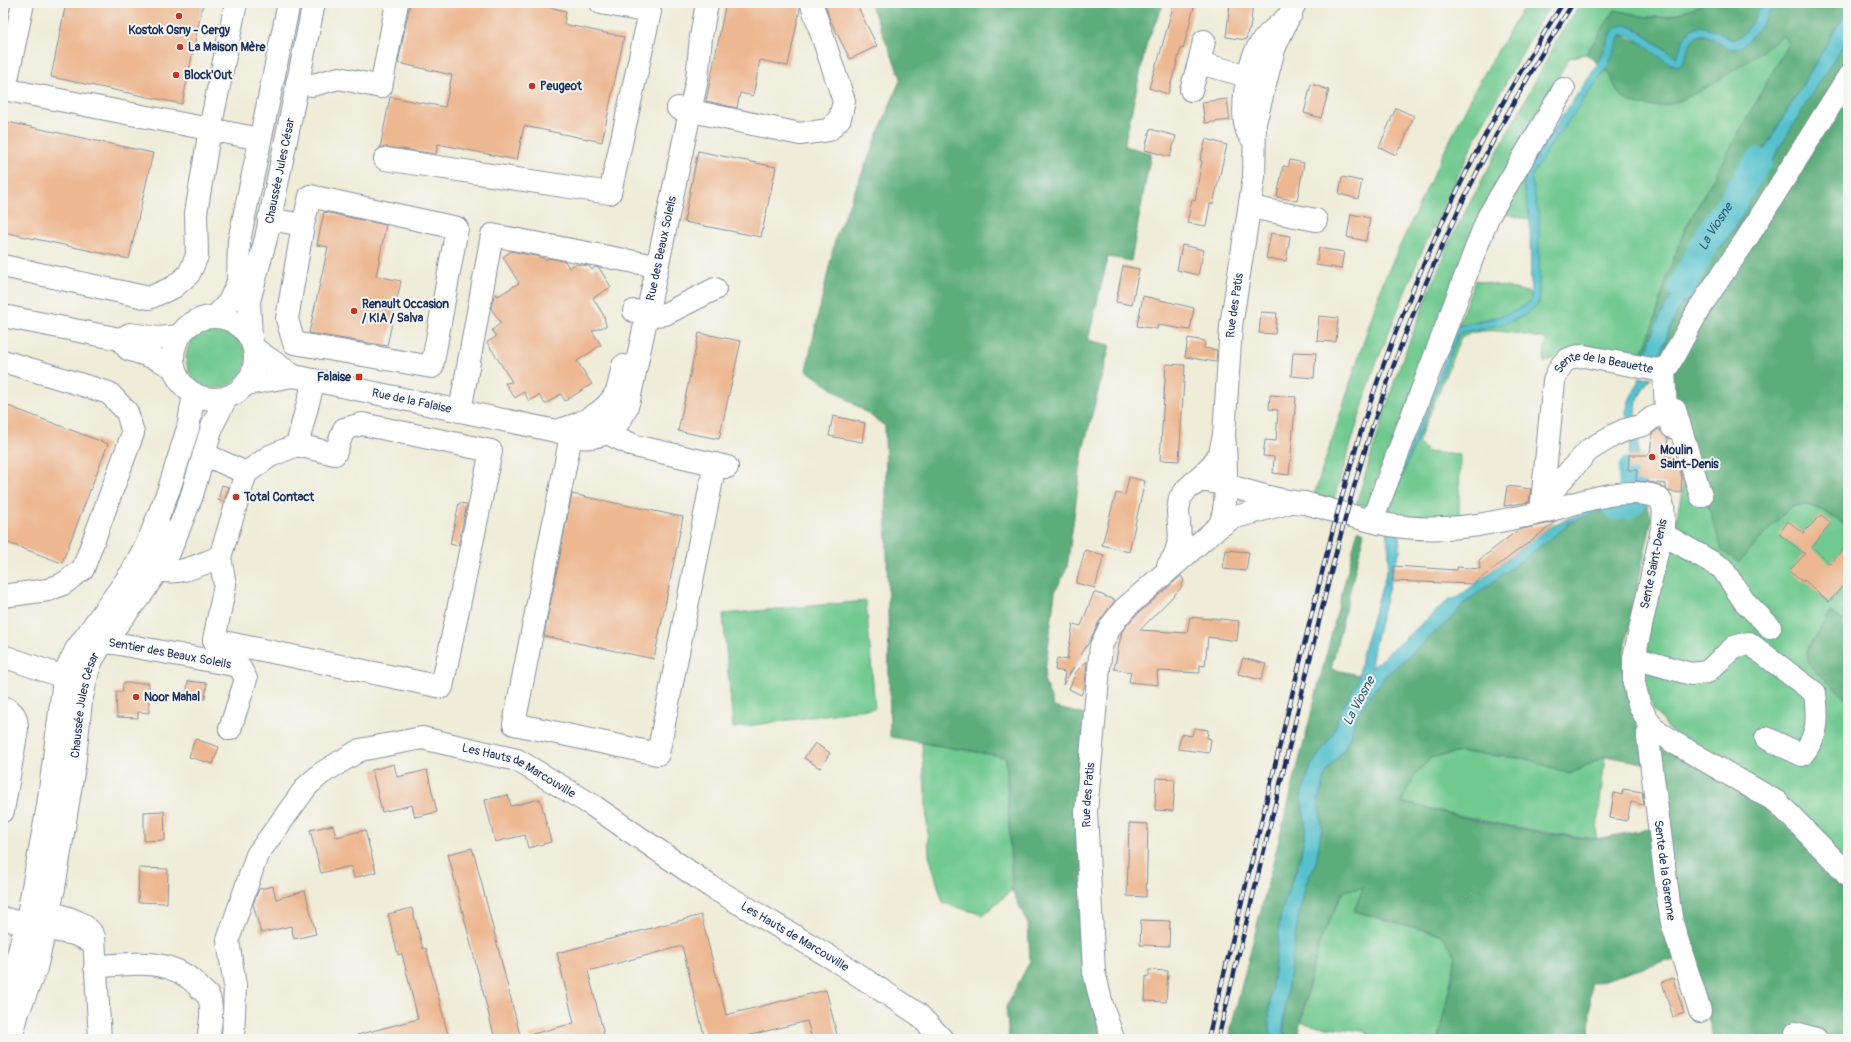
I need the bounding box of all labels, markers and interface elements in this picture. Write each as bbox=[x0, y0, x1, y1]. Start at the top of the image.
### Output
marker: Kostok Osny - Cergy bbox=[174, 11, 184, 21]
place label: Kostok Osny - Cergy bbox=[128, 23, 231, 38]
place label: La Maison Mère bbox=[188, 40, 266, 55]
marker: La Maison Mère bbox=[175, 42, 185, 52]
place label: Block'Out bbox=[184, 68, 233, 83]
marker: Block'Out bbox=[171, 70, 181, 80]
place label: Peugeot bbox=[540, 79, 583, 94]
marker: Peugeot bbox=[527, 81, 537, 91]
street label: Chaussée Jules César bbox=[262, 116, 298, 225]
street label: Rue des Beaux Soleils bbox=[643, 194, 680, 302]
water label: La Viosne bbox=[1695, 199, 1737, 253]
street label: Rue des Patis bbox=[1223, 271, 1247, 338]
place label: Renault Occasion / KIA / Salva bbox=[362, 297, 449, 326]
marker: Renault Occasion / KIA / Salva bbox=[349, 306, 359, 316]
street label: Sente de la Beauette bbox=[1551, 348, 1655, 377]
place label: Falaise bbox=[317, 370, 352, 385]
marker: Falaise bbox=[354, 372, 364, 382]
street label: Rue de la Falaise bbox=[371, 385, 453, 416]
place label: Moulin Saint-Denis bbox=[1660, 443, 1719, 472]
marker: Moulin Saint-Denis bbox=[1647, 452, 1657, 462]
place label: Total Contact bbox=[243, 490, 315, 505]
marker: Total Contact bbox=[231, 492, 241, 502]
street label: Sente Saint-Denis bbox=[1637, 517, 1671, 610]
street label: Sentier des Beaux Soleils bbox=[108, 635, 233, 672]
street label: Chaussée Jules Cèsar bbox=[67, 649, 103, 759]
water label: La Viosne bbox=[1340, 673, 1379, 728]
place label: Noor Mahal bbox=[144, 690, 200, 705]
marker: Noor Mahal bbox=[131, 692, 141, 702]
street label: Les Hauts de Marcouville bbox=[461, 740, 579, 801]
street label: Rue des Patis bbox=[1078, 761, 1098, 828]
street label: Sente de la Garenne bbox=[1651, 819, 1679, 922]
street label: Les Hauts de Marcouville bbox=[738, 898, 852, 975]

